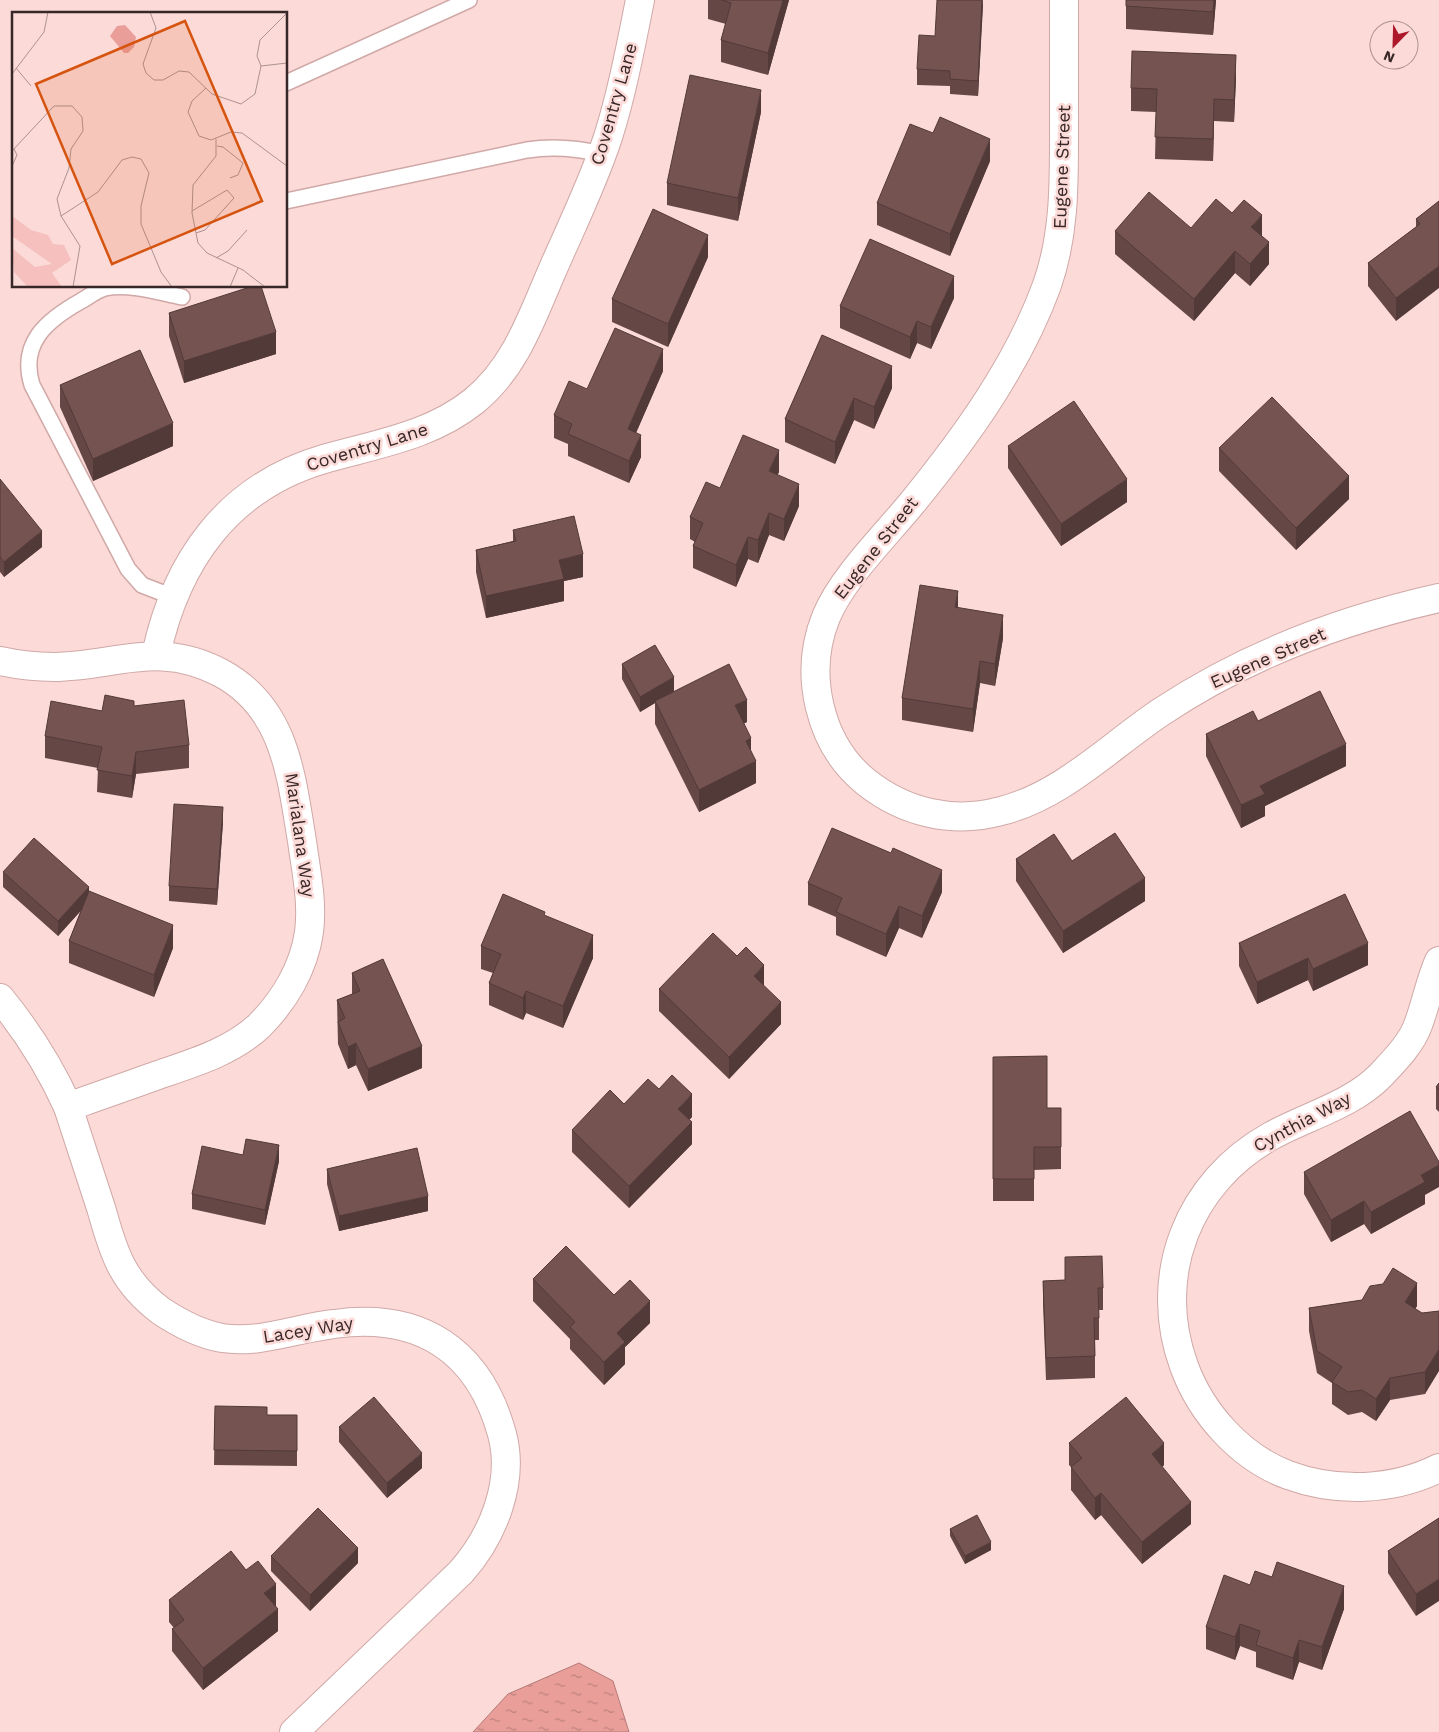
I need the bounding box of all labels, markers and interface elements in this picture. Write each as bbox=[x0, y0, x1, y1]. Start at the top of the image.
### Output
inset map bbox=[12, 12, 288, 288]
north arrow bbox=[1369, 20, 1419, 70]
street label: Coventry Lane bbox=[586, 40, 641, 167]
text: N bbox=[1381, 48, 1397, 66]
street label: Eugene Street bbox=[1049, 104, 1074, 229]
street label: Coventry Lane bbox=[303, 418, 430, 475]
street label: Eugene Street bbox=[829, 492, 922, 603]
street label: Eugene Street bbox=[1207, 623, 1329, 692]
street label: Marialana Way bbox=[281, 771, 320, 899]
street label: Cynthia Way bbox=[1250, 1087, 1355, 1156]
street label: Lacey Way bbox=[261, 1312, 355, 1347]

